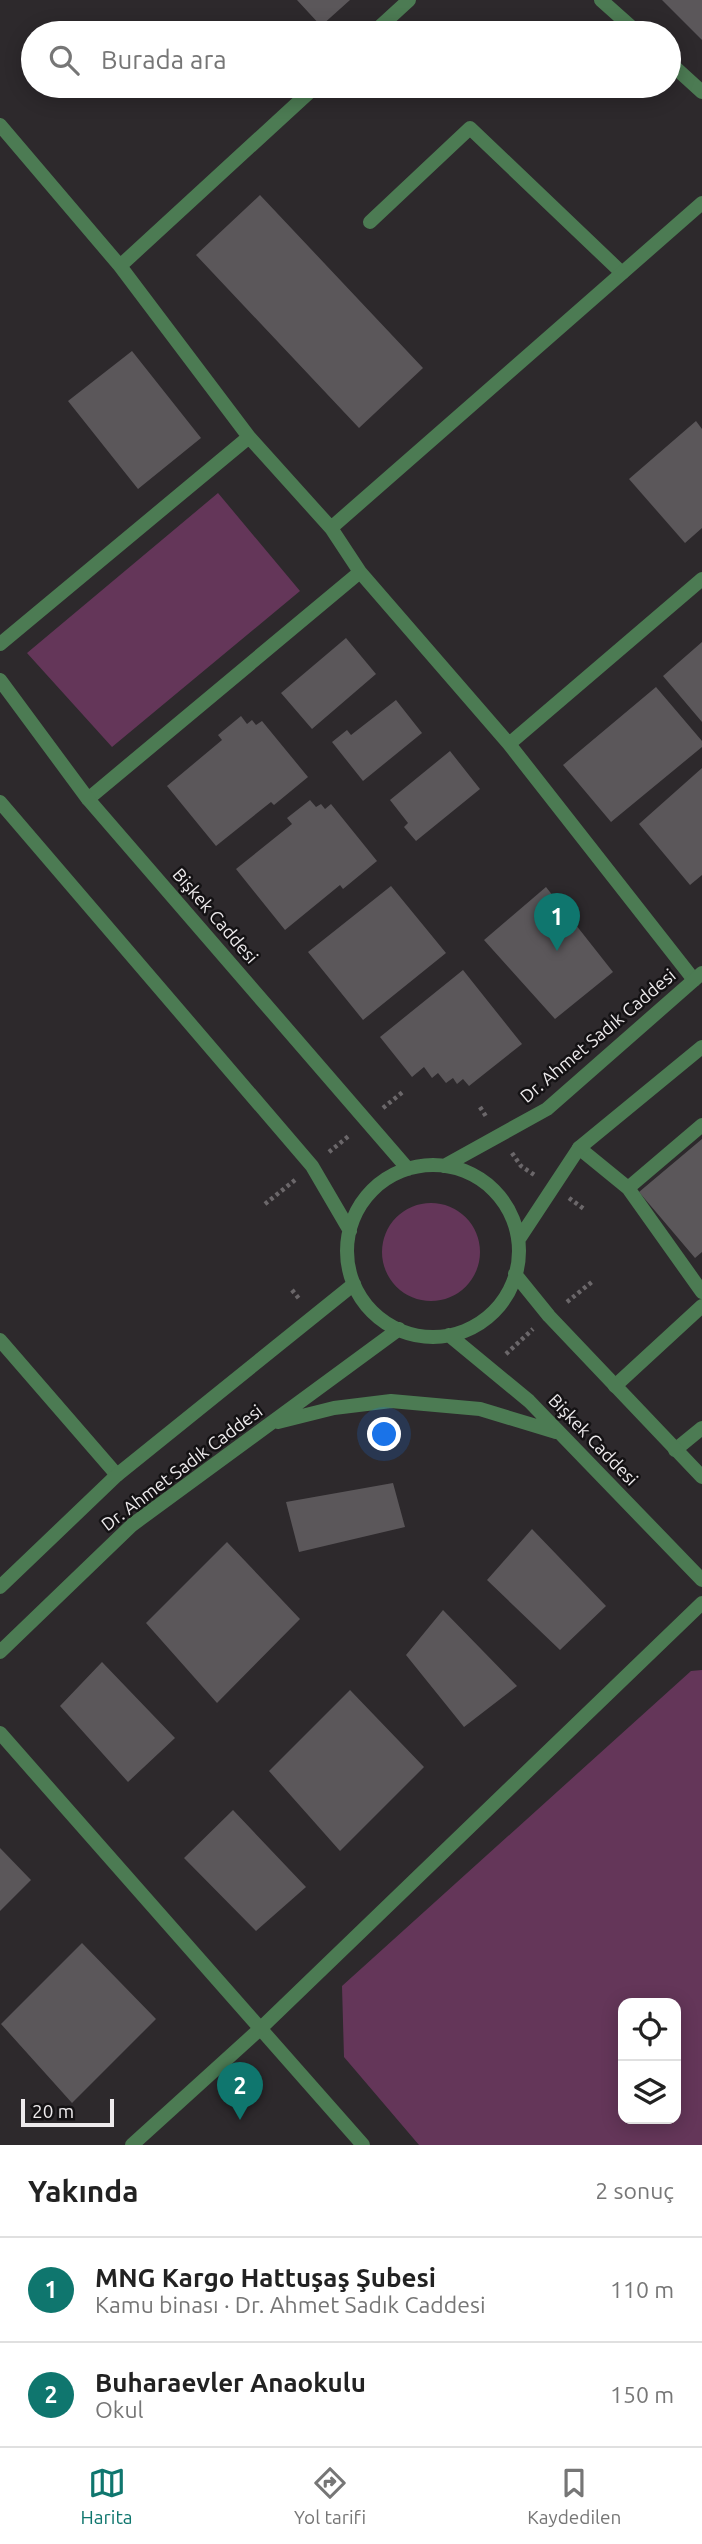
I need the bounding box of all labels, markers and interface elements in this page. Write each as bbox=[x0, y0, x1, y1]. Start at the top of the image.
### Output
search box bbox=[21, 21, 681, 98]
icon: search bbox=[45, 41, 83, 79]
text: Burada ara bbox=[101, 45, 227, 74]
street label: Bişkek Caddesi bbox=[169, 864, 262, 967]
pin: 1 bbox=[534, 893, 580, 951]
street label: Dr. Ahmet Sadık Caddesi bbox=[516, 965, 679, 1106]
street label: Bişkek Caddesi bbox=[545, 1390, 642, 1489]
street label: Dr. Ahmet Sadık Caddesi bbox=[97, 1400, 266, 1534]
your location bbox=[367, 1417, 401, 1451]
map controls bbox=[618, 1998, 681, 2124]
button: locate bbox=[618, 1998, 681, 2061]
button: layers bbox=[618, 2061, 681, 2124]
pin: 2 bbox=[217, 2062, 263, 2120]
scale bar bbox=[21, 2096, 114, 2128]
text: 20 m bbox=[32, 2100, 74, 2122]
text: Yakında bbox=[28, 2174, 139, 2208]
text: 2 sonuç bbox=[595, 2178, 674, 2203]
text: MNG Kargo Hattuşaş Şubesi bbox=[95, 2263, 436, 2292]
text: 1 bbox=[45, 2277, 57, 2302]
text: 110 m bbox=[610, 2277, 674, 2302]
text: Kamu binası · Dr. Ahmet Sadık Caddesi bbox=[95, 2292, 486, 2317]
text: Buharaevler Anaokulu bbox=[95, 2368, 366, 2397]
text: 2 bbox=[45, 2382, 57, 2407]
text: 150 m bbox=[610, 2382, 674, 2407]
text: Okul bbox=[95, 2397, 144, 2422]
tab: Harita bbox=[81, 2464, 133, 2528]
tab: Yol tarifi bbox=[294, 2464, 366, 2528]
tab: Kaydedilen bbox=[527, 2464, 621, 2528]

